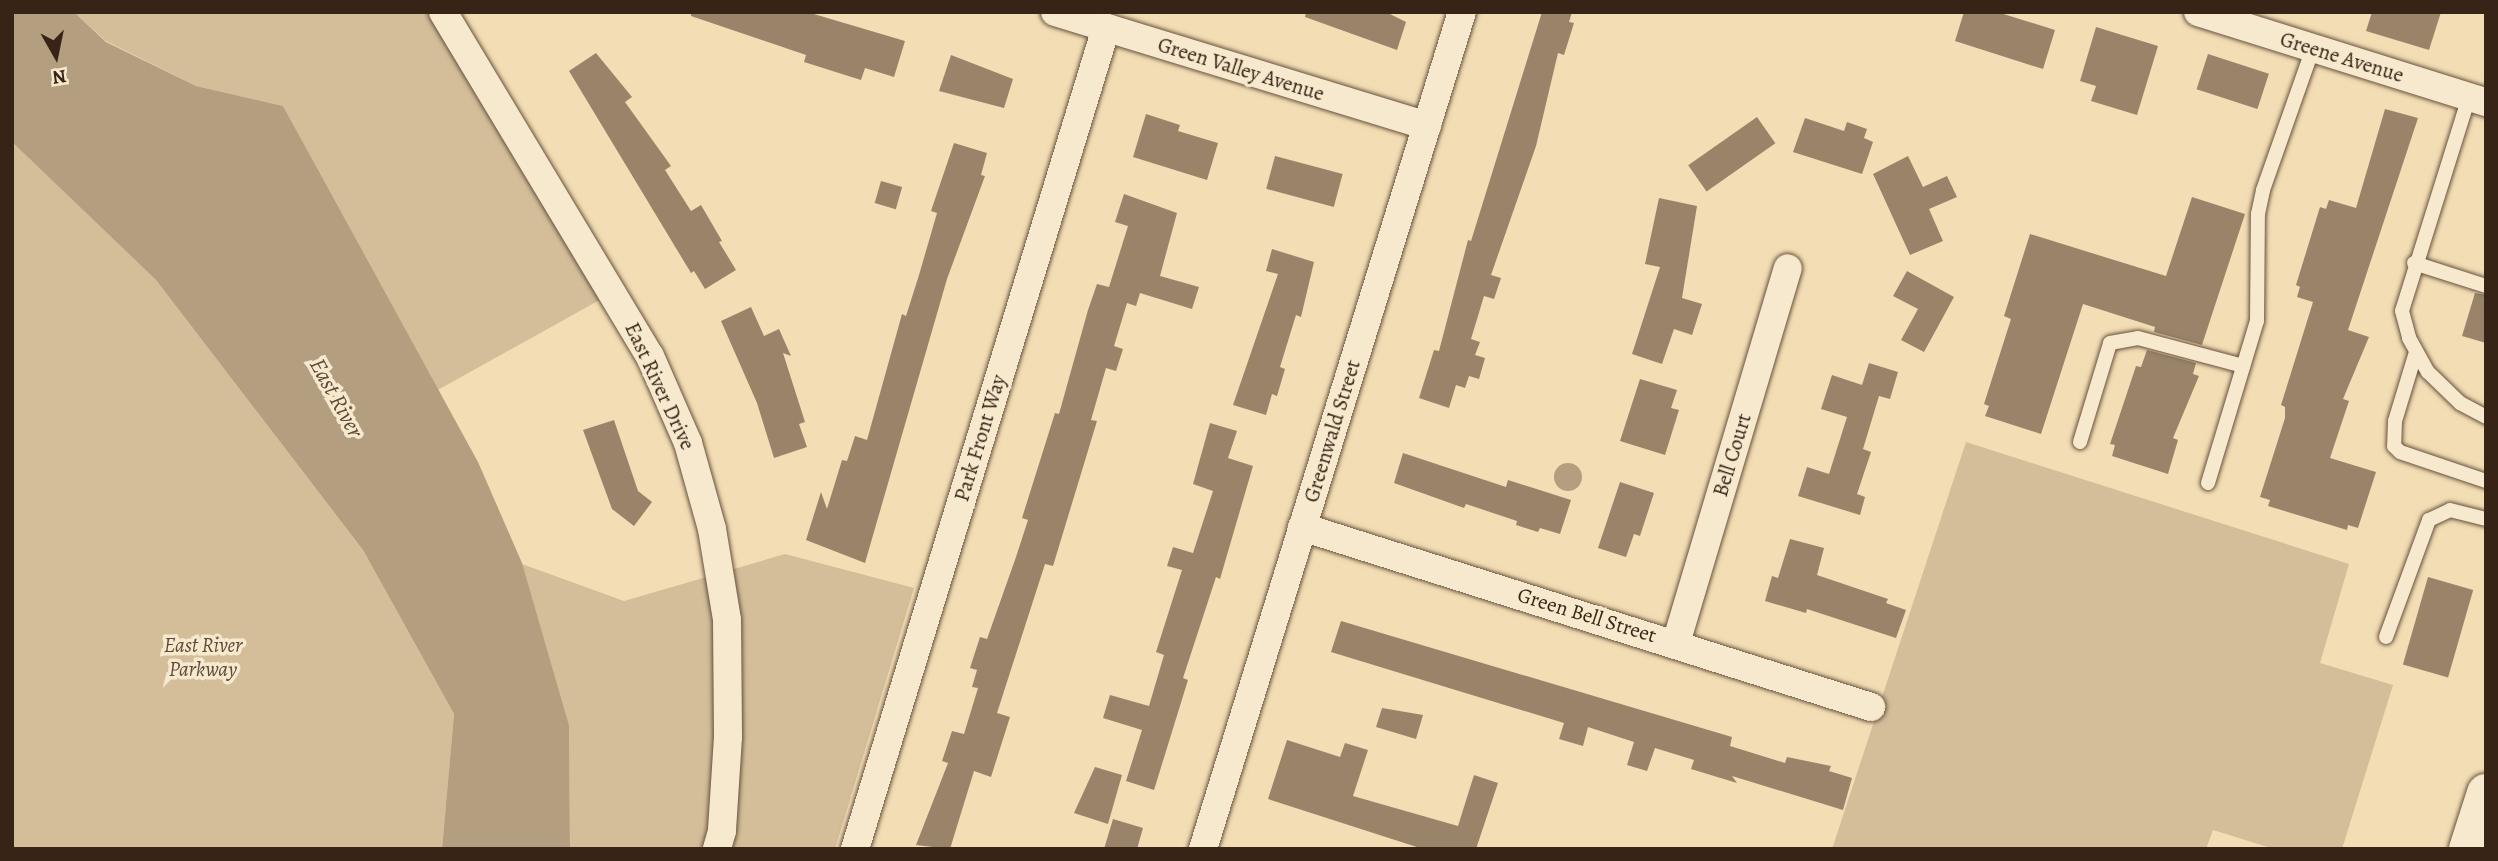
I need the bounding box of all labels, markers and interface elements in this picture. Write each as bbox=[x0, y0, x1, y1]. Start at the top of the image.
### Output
north arrow bbox=[21, 21, 91, 91]
street label: Greene Avenue bbox=[2277, 26, 2407, 88]
street label: Green Valley Avenue bbox=[1155, 32, 1327, 106]
text: N bbox=[50, 63, 68, 91]
street label: East River Drive bbox=[620, 318, 700, 454]
water label: East River bbox=[303, 354, 369, 442]
street label: Greenwald Street bbox=[1298, 357, 1366, 505]
street label: Park Front Way bbox=[949, 371, 1011, 505]
street label: Bell Court bbox=[1707, 410, 1757, 500]
street label: Green Bell Street bbox=[1515, 582, 1659, 648]
park label: East River Parkway bbox=[164, 632, 242, 682]

